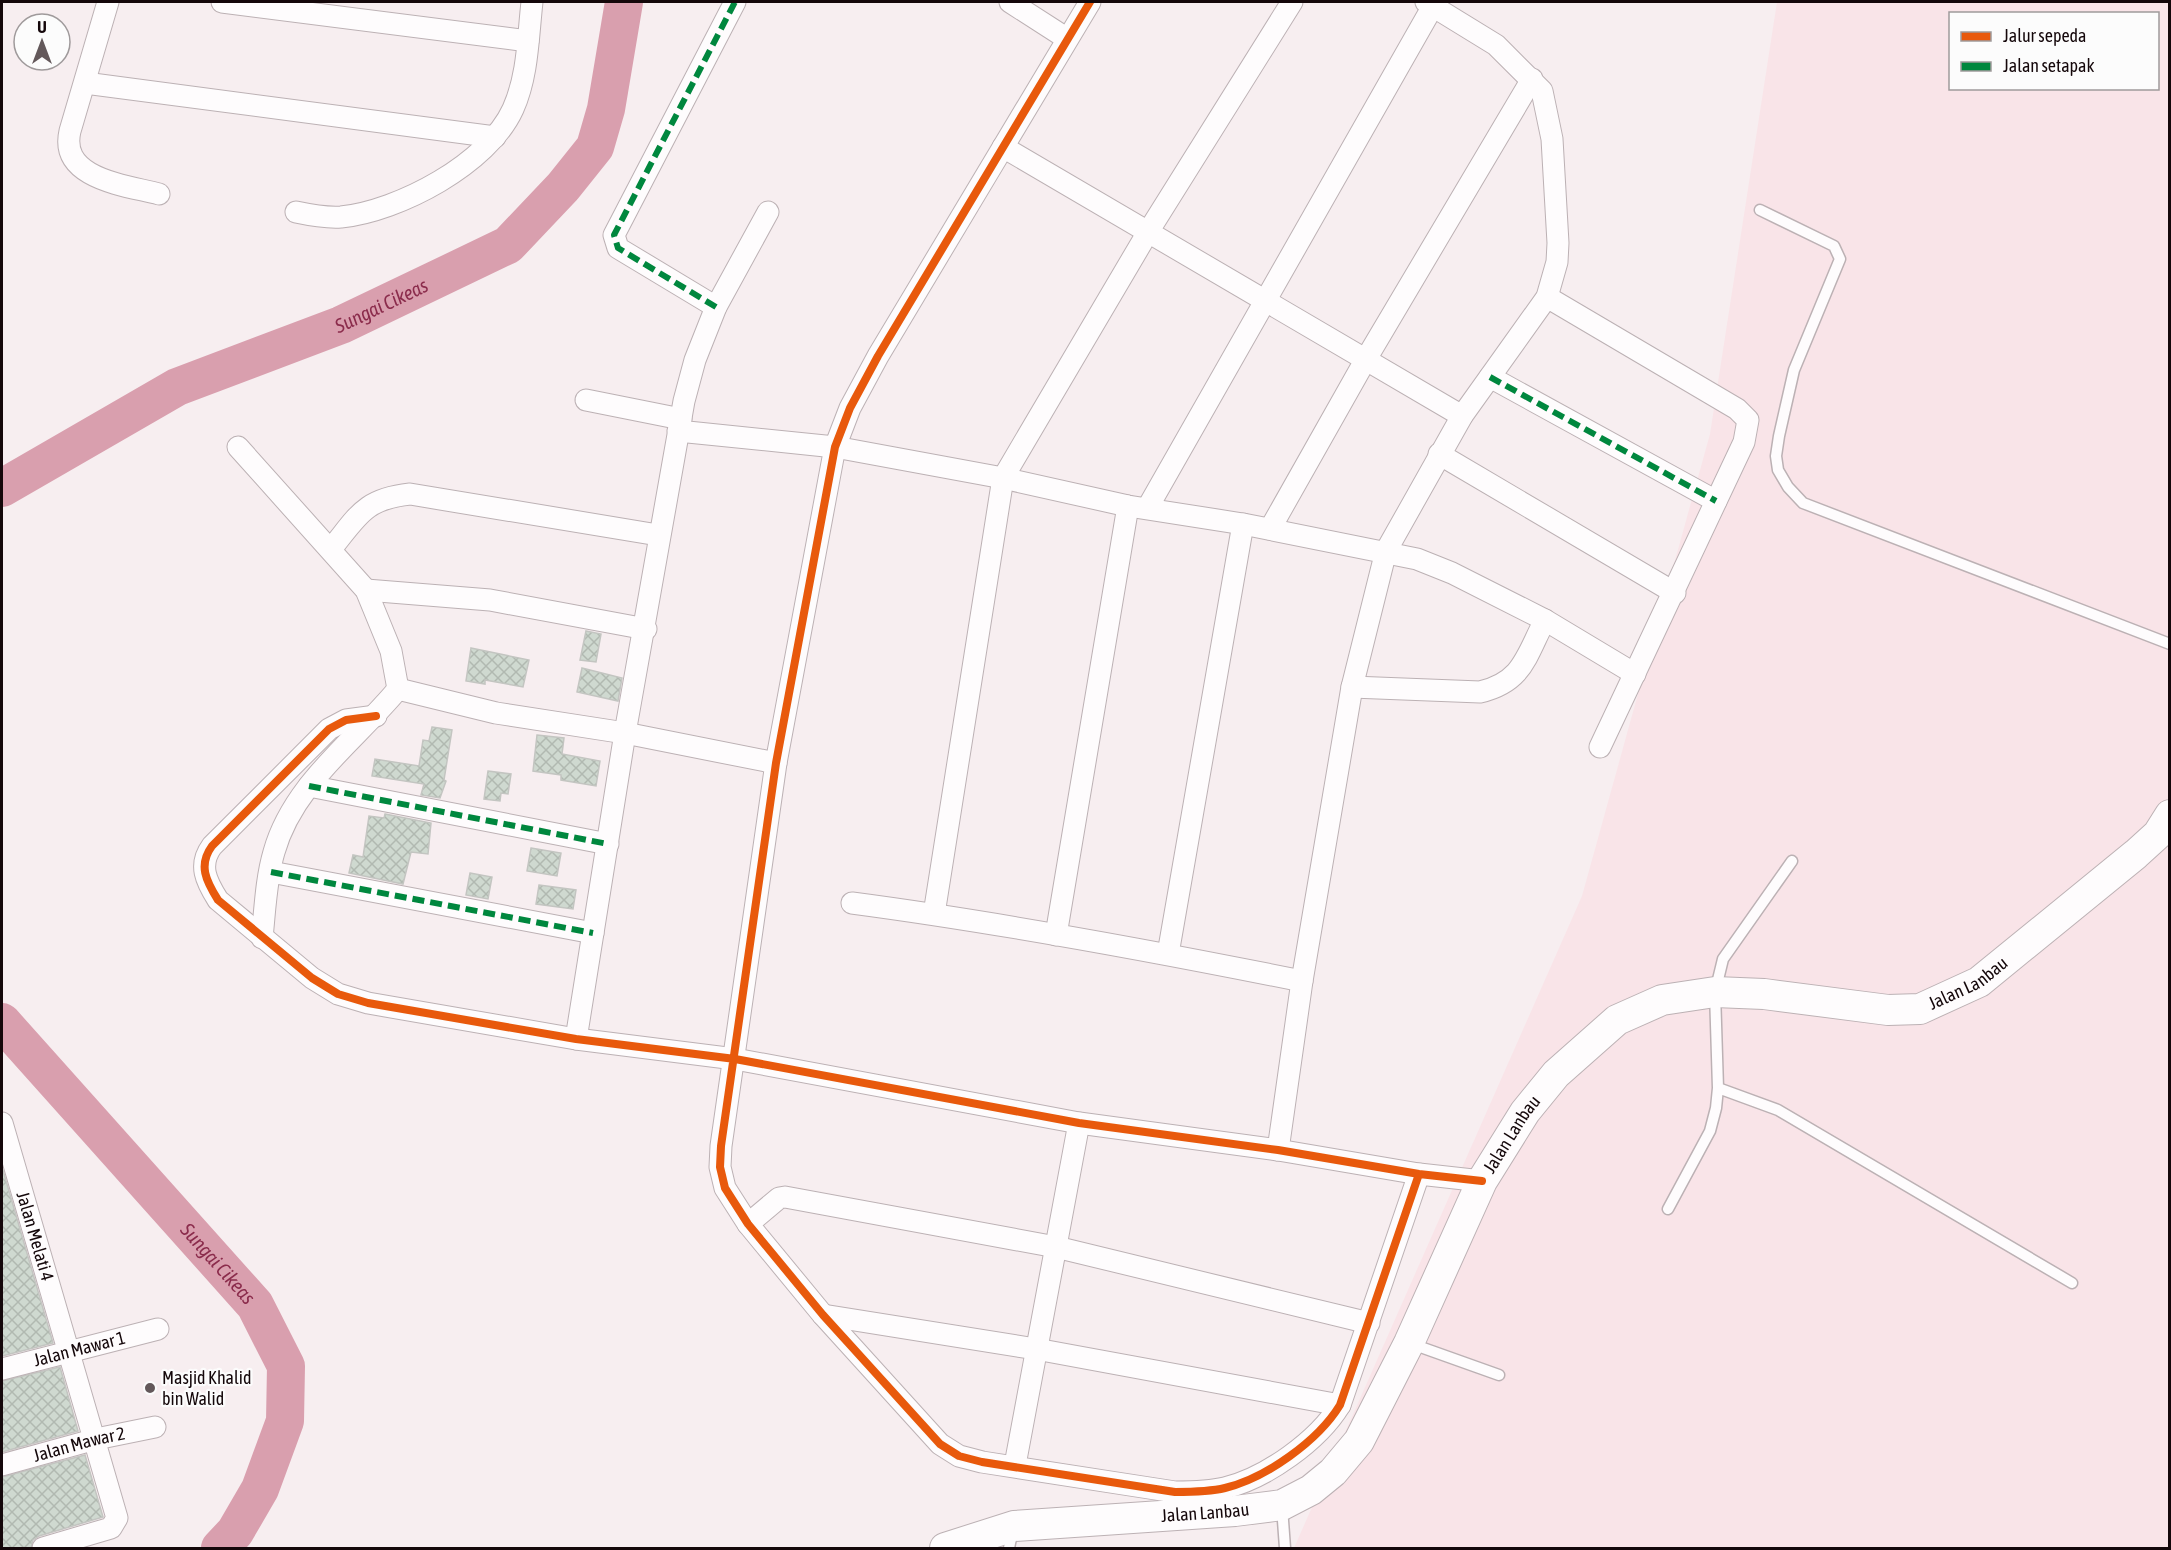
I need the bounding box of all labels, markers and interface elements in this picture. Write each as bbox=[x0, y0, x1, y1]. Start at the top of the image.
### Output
north arrow bbox=[12, 12, 72, 72]
legend bbox=[1949, 12, 2159, 90]
text: U bbox=[37, 18, 47, 36]
text: Jalur sepeda bbox=[2003, 25, 2086, 46]
text: Jalan setapak bbox=[2003, 55, 2094, 76]
water label: Sungai Cikeas bbox=[331, 273, 431, 338]
street label: Jalan Lanbau bbox=[1925, 952, 2012, 1014]
street label: Jalan Lanbau bbox=[1479, 1091, 1544, 1177]
street label: Jalan Melati 4 bbox=[13, 1189, 58, 1283]
water label: Sungai Cikeas bbox=[176, 1217, 260, 1308]
street label: Jalan Mawar 1 bbox=[31, 1327, 128, 1371]
place label: Masjid Khalid bin Walid bbox=[162, 1367, 251, 1409]
marker: Masjid Khalid bin Walid bbox=[143, 1381, 157, 1395]
street label: Jalan Mawar 2 bbox=[31, 1422, 127, 1466]
street label: Jalan Lanbau bbox=[1160, 1498, 1250, 1526]

